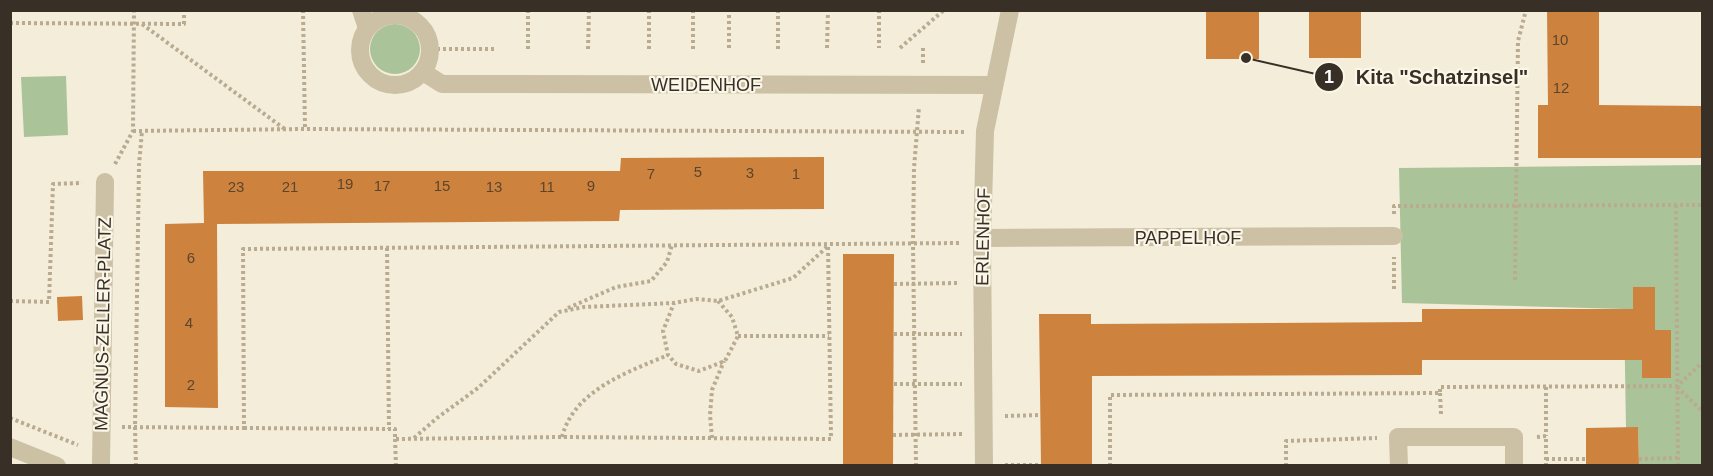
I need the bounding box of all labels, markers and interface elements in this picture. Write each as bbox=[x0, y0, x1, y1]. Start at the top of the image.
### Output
house number: 10 bbox=[1552, 31, 1568, 48]
callout: Kita "Schatzinsel" bbox=[1314, 58, 1540, 96]
text: Kita "Schatzinsel" bbox=[1356, 66, 1528, 88]
text: 1 bbox=[1324, 67, 1334, 87]
street label: WEIDENHOF bbox=[651, 75, 761, 95]
house number: 12 bbox=[1553, 79, 1569, 96]
house number: 5 bbox=[694, 163, 702, 180]
house number: 3 bbox=[746, 164, 754, 181]
house number: 7 bbox=[647, 165, 655, 182]
house number: 1 bbox=[792, 165, 800, 182]
house number: 19 bbox=[337, 175, 353, 192]
house number: 17 bbox=[374, 177, 390, 194]
house number: 15 bbox=[434, 177, 450, 194]
house number: 9 bbox=[587, 177, 595, 194]
house number: 23 bbox=[228, 178, 244, 195]
house number: 21 bbox=[282, 178, 298, 195]
house number: 13 bbox=[486, 178, 502, 195]
house number: 11 bbox=[539, 178, 555, 195]
street label: ERLENHOF bbox=[972, 188, 994, 286]
street label: MAGNUS-ZELLER-PLATZ bbox=[91, 217, 115, 431]
street label: PAPPELHOF bbox=[1135, 228, 1241, 248]
house number: 6 bbox=[187, 249, 195, 266]
house number: 4 bbox=[185, 314, 193, 331]
house number: 2 bbox=[187, 376, 195, 393]

